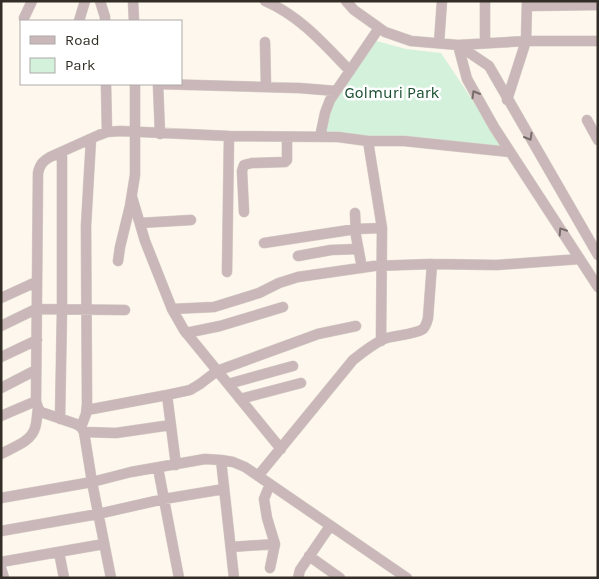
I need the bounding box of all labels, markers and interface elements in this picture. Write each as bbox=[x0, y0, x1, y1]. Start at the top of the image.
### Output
legend bbox=[20, 20, 182, 85]
text: Road bbox=[65, 31, 100, 49]
text: Park bbox=[65, 56, 95, 74]
park label: Golmuri Park bbox=[345, 83, 440, 102]
one-way arrow bbox=[472, 90, 482, 99]
one-way arrow bbox=[522, 132, 532, 141]
one-way arrow bbox=[559, 227, 568, 237]

